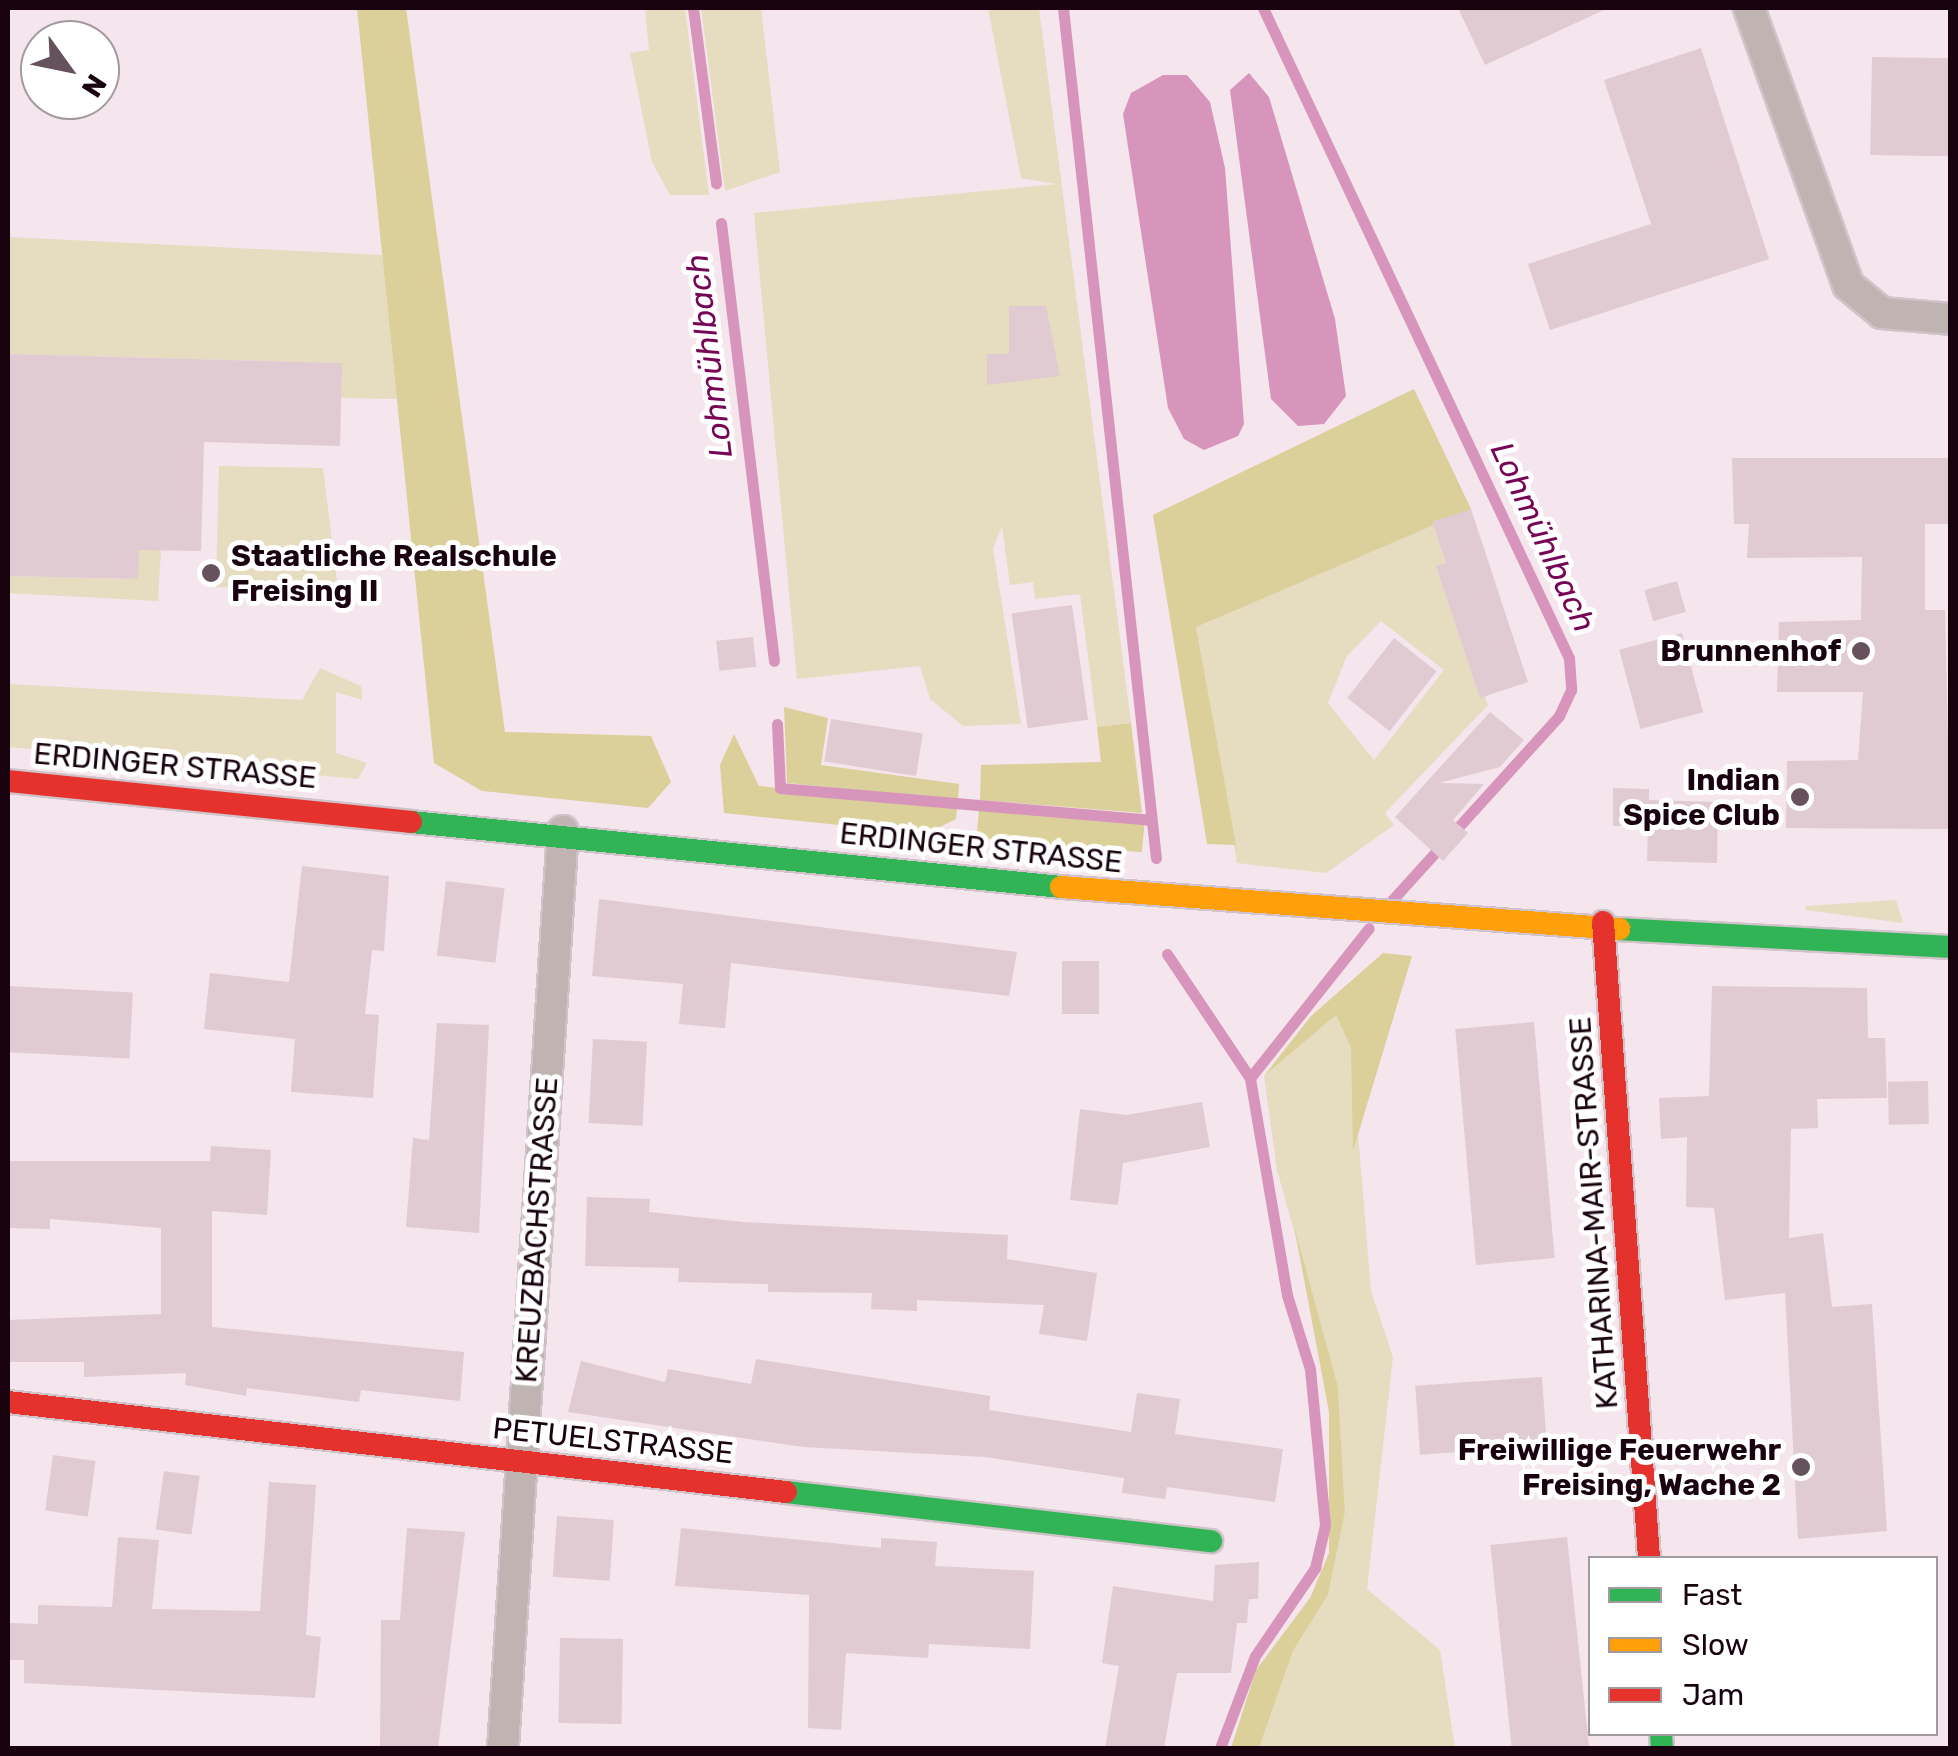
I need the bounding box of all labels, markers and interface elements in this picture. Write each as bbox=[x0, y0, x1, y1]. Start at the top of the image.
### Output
north arrow bbox=[20, 20, 120, 120]
text: N bbox=[75, 68, 113, 103]
water label: Lohmühlbach bbox=[677, 252, 741, 460]
water label: Lohmühlbach bbox=[1482, 436, 1604, 638]
place label: Staatliche Realschule Freising II bbox=[231, 538, 557, 608]
marker: Staatliche Realschule Freising II bbox=[200, 562, 222, 584]
place label: Brunnenhof bbox=[1660, 633, 1841, 669]
marker: Brunnenhof bbox=[1850, 640, 1872, 662]
street label: ERDINGER STRASSE bbox=[32, 736, 318, 796]
place label: Indian Spice Club bbox=[1623, 762, 1780, 832]
marker: Indian Spice Club bbox=[1789, 786, 1811, 808]
street label: ERDINGER STRASSE bbox=[838, 815, 1124, 881]
street label: KATHARINA-MAIR-STRASSE bbox=[1562, 1016, 1626, 1410]
street label: KREUZBACHSTRASSE bbox=[508, 1076, 566, 1384]
street label: PETUELSTRASSE bbox=[491, 1410, 735, 1472]
place label: Freiwillige Feuerwehr Freising, Wache 2 bbox=[1458, 1432, 1781, 1502]
marker: Freiwillige Feuerwehr Freising, Wache 2 bbox=[1790, 1456, 1812, 1478]
legend bbox=[1588, 1556, 1938, 1736]
text: Fast bbox=[1682, 1577, 1742, 1613]
text: Slow bbox=[1682, 1627, 1749, 1663]
text: Jam bbox=[1682, 1677, 1744, 1713]

